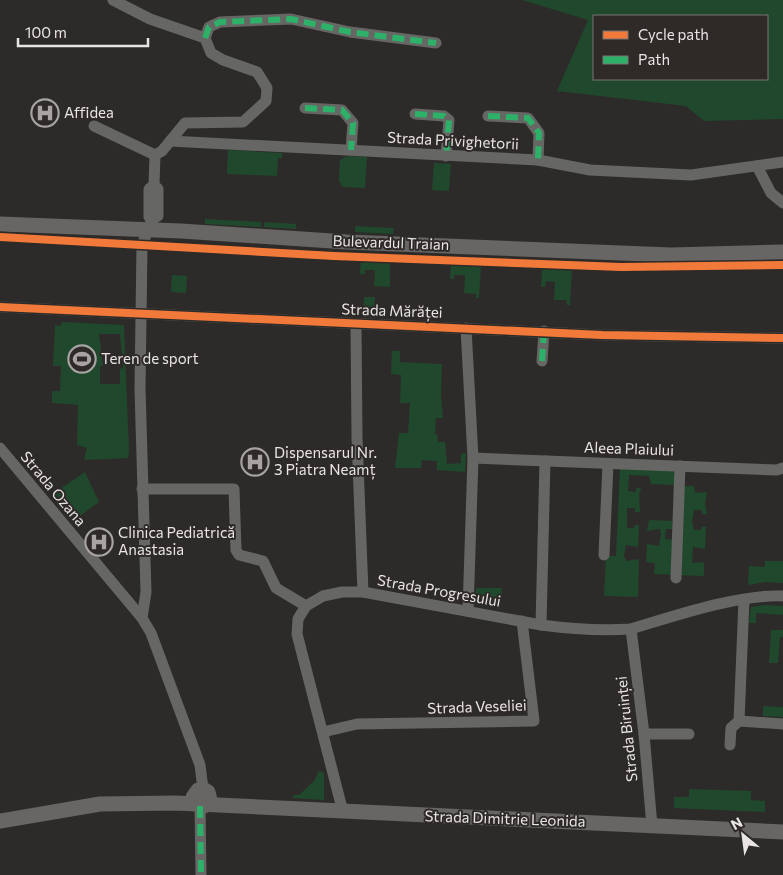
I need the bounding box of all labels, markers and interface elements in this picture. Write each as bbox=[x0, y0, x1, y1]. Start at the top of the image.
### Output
scale bar bbox=[18, 15, 148, 47]
legend bbox=[593, 15, 768, 80]
text: 100 m bbox=[25, 23, 67, 41]
text: Cycle path bbox=[638, 25, 709, 43]
text: Path bbox=[638, 50, 670, 68]
hospital icon: Affidea bbox=[30, 98, 60, 128]
place label: Affidea bbox=[64, 103, 114, 121]
street label: Strada Privighetorii bbox=[387, 128, 519, 152]
street label: Bulevardul Traian bbox=[332, 231, 450, 253]
street label: Strada Mărăței bbox=[341, 299, 443, 323]
sports icon: Teren de sport bbox=[67, 344, 97, 374]
place label: Teren de sport bbox=[101, 349, 199, 367]
street label: Aleea Plaiului bbox=[584, 437, 674, 459]
place label: Dispensarul Nr. 3 Piatra Neamț bbox=[274, 443, 377, 480]
street label: Strada Ozana bbox=[17, 447, 90, 529]
hospital icon: Dispensarul Nr. 3 Piatra Neamț bbox=[240, 447, 270, 477]
place label: Clinica Pediatrică Anastasia bbox=[118, 523, 235, 558]
hospital icon: Clinica Pediatrică Anastasia bbox=[84, 527, 114, 557]
street label: Strada Progresului bbox=[376, 570, 502, 610]
street label: Strada Biruinței bbox=[612, 675, 642, 783]
street label: Strada Veseliei bbox=[427, 695, 527, 717]
street label: Strada Dimitrie Leonida bbox=[424, 806, 586, 830]
north arrow bbox=[718, 810, 768, 860]
text: N bbox=[728, 813, 745, 833]

